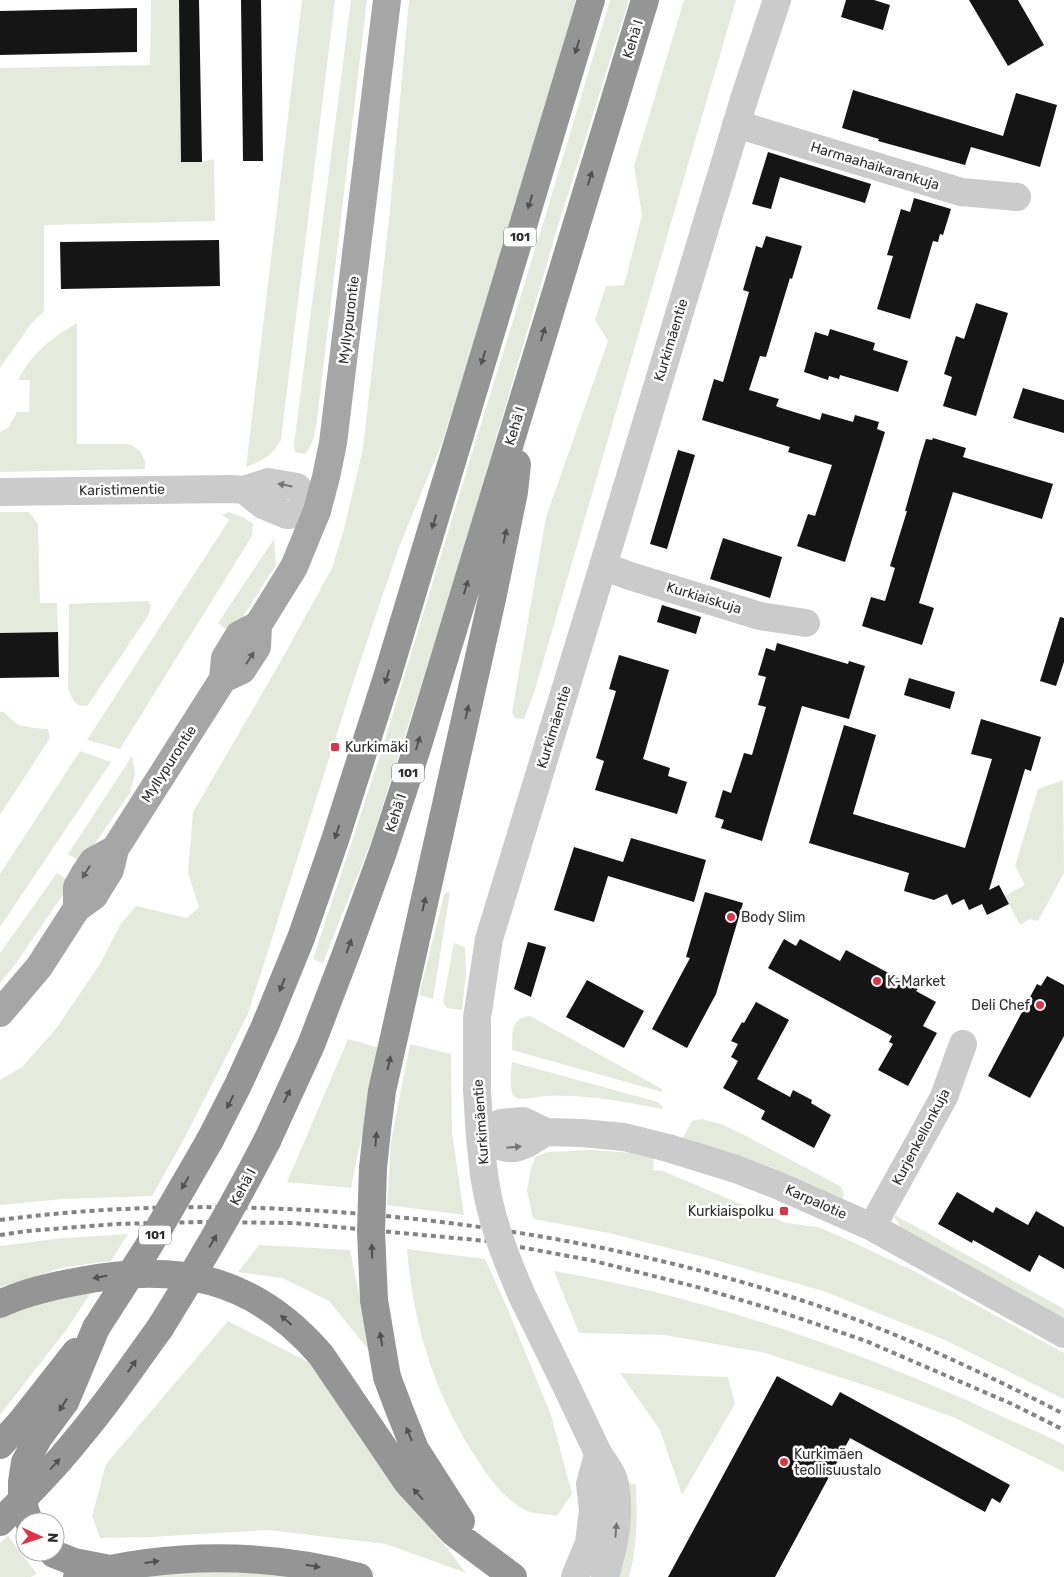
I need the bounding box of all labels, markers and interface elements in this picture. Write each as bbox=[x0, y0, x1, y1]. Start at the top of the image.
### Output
street label: Kehä I bbox=[619, 18, 647, 60]
one-way arrow bbox=[573, 39, 581, 54]
street label: Harmaahaikarankuja bbox=[809, 138, 941, 194]
one-way arrow bbox=[587, 170, 595, 185]
one-way arrow bbox=[526, 195, 534, 210]
road number: 101 bbox=[504, 228, 536, 246]
street label: Myllypurontie bbox=[335, 275, 363, 365]
street label: Kurkimäentie bbox=[650, 296, 692, 383]
one-way arrow bbox=[540, 326, 548, 341]
one-way arrow bbox=[479, 350, 487, 365]
street label: Kehä I bbox=[501, 405, 529, 447]
one-way arrow bbox=[277, 480, 293, 488]
street label: Karistimentie bbox=[79, 481, 165, 499]
one-way arrow bbox=[429, 514, 437, 529]
one-way arrow bbox=[502, 527, 510, 543]
street label: Kurkiaiskuja bbox=[664, 579, 744, 617]
one-way arrow bbox=[462, 580, 470, 595]
one-way arrow bbox=[245, 651, 255, 665]
one-way arrow bbox=[383, 670, 390, 685]
street label: Kurkimäentie bbox=[533, 683, 575, 770]
one-way arrow bbox=[463, 704, 471, 719]
street label: Myllypurontie bbox=[138, 722, 200, 806]
one-way arrow bbox=[415, 735, 423, 750]
place label: Kurkimäki bbox=[345, 739, 408, 756]
marker: Kurkimäki bbox=[329, 741, 341, 753]
road number: 101 bbox=[392, 764, 424, 782]
street label: Kehä I bbox=[382, 792, 410, 834]
one-way arrow bbox=[333, 825, 341, 840]
one-way arrow bbox=[81, 866, 90, 879]
one-way arrow bbox=[420, 897, 428, 912]
place label: Body Slim bbox=[741, 909, 805, 926]
marker: Body Slim bbox=[725, 911, 737, 923]
one-way arrow bbox=[345, 938, 353, 953]
place label: K-Market bbox=[887, 973, 946, 990]
marker: K-Market bbox=[871, 975, 883, 987]
one-way arrow bbox=[278, 978, 286, 993]
place label: Deli Chef bbox=[971, 997, 1031, 1014]
marker: Deli Chef bbox=[1034, 999, 1046, 1011]
one-way arrow bbox=[385, 1054, 393, 1070]
street label: Kurkimäentie bbox=[470, 1079, 492, 1165]
street label: Kurjenkellonkuja bbox=[888, 1086, 954, 1188]
one-way arrow bbox=[284, 1089, 292, 1103]
one-way arrow bbox=[226, 1094, 234, 1109]
one-way arrow bbox=[372, 1131, 380, 1147]
one-way arrow bbox=[507, 1143, 523, 1151]
street label: Kehä I bbox=[226, 1166, 260, 1208]
one-way arrow bbox=[181, 1176, 190, 1189]
street label: Karpalotie bbox=[783, 1181, 850, 1223]
place label: Kurkiaispolku bbox=[688, 1203, 774, 1220]
marker: Kurkiaispolku bbox=[778, 1205, 790, 1217]
road number: 101 bbox=[139, 1226, 171, 1244]
one-way arrow bbox=[208, 1235, 217, 1248]
one-way arrow bbox=[368, 1243, 376, 1259]
one-way arrow bbox=[92, 1273, 108, 1281]
one-way arrow bbox=[280, 1315, 293, 1326]
one-way arrow bbox=[376, 1330, 384, 1346]
one-way arrow bbox=[127, 1360, 137, 1373]
one-way arrow bbox=[58, 1398, 67, 1411]
one-way arrow bbox=[404, 1426, 412, 1441]
place label: Kurkimäen teollisuustalo bbox=[794, 1446, 881, 1479]
marker: Kurkimäen teollisuustalo bbox=[778, 1456, 790, 1468]
one-way arrow bbox=[50, 1458, 61, 1471]
one-way arrow bbox=[412, 1488, 424, 1500]
north arrow bbox=[15, 1512, 65, 1562]
one-way arrow bbox=[612, 1521, 620, 1537]
text: N bbox=[44, 1532, 61, 1543]
one-way arrow bbox=[145, 1558, 161, 1566]
one-way arrow bbox=[306, 1563, 322, 1571]

